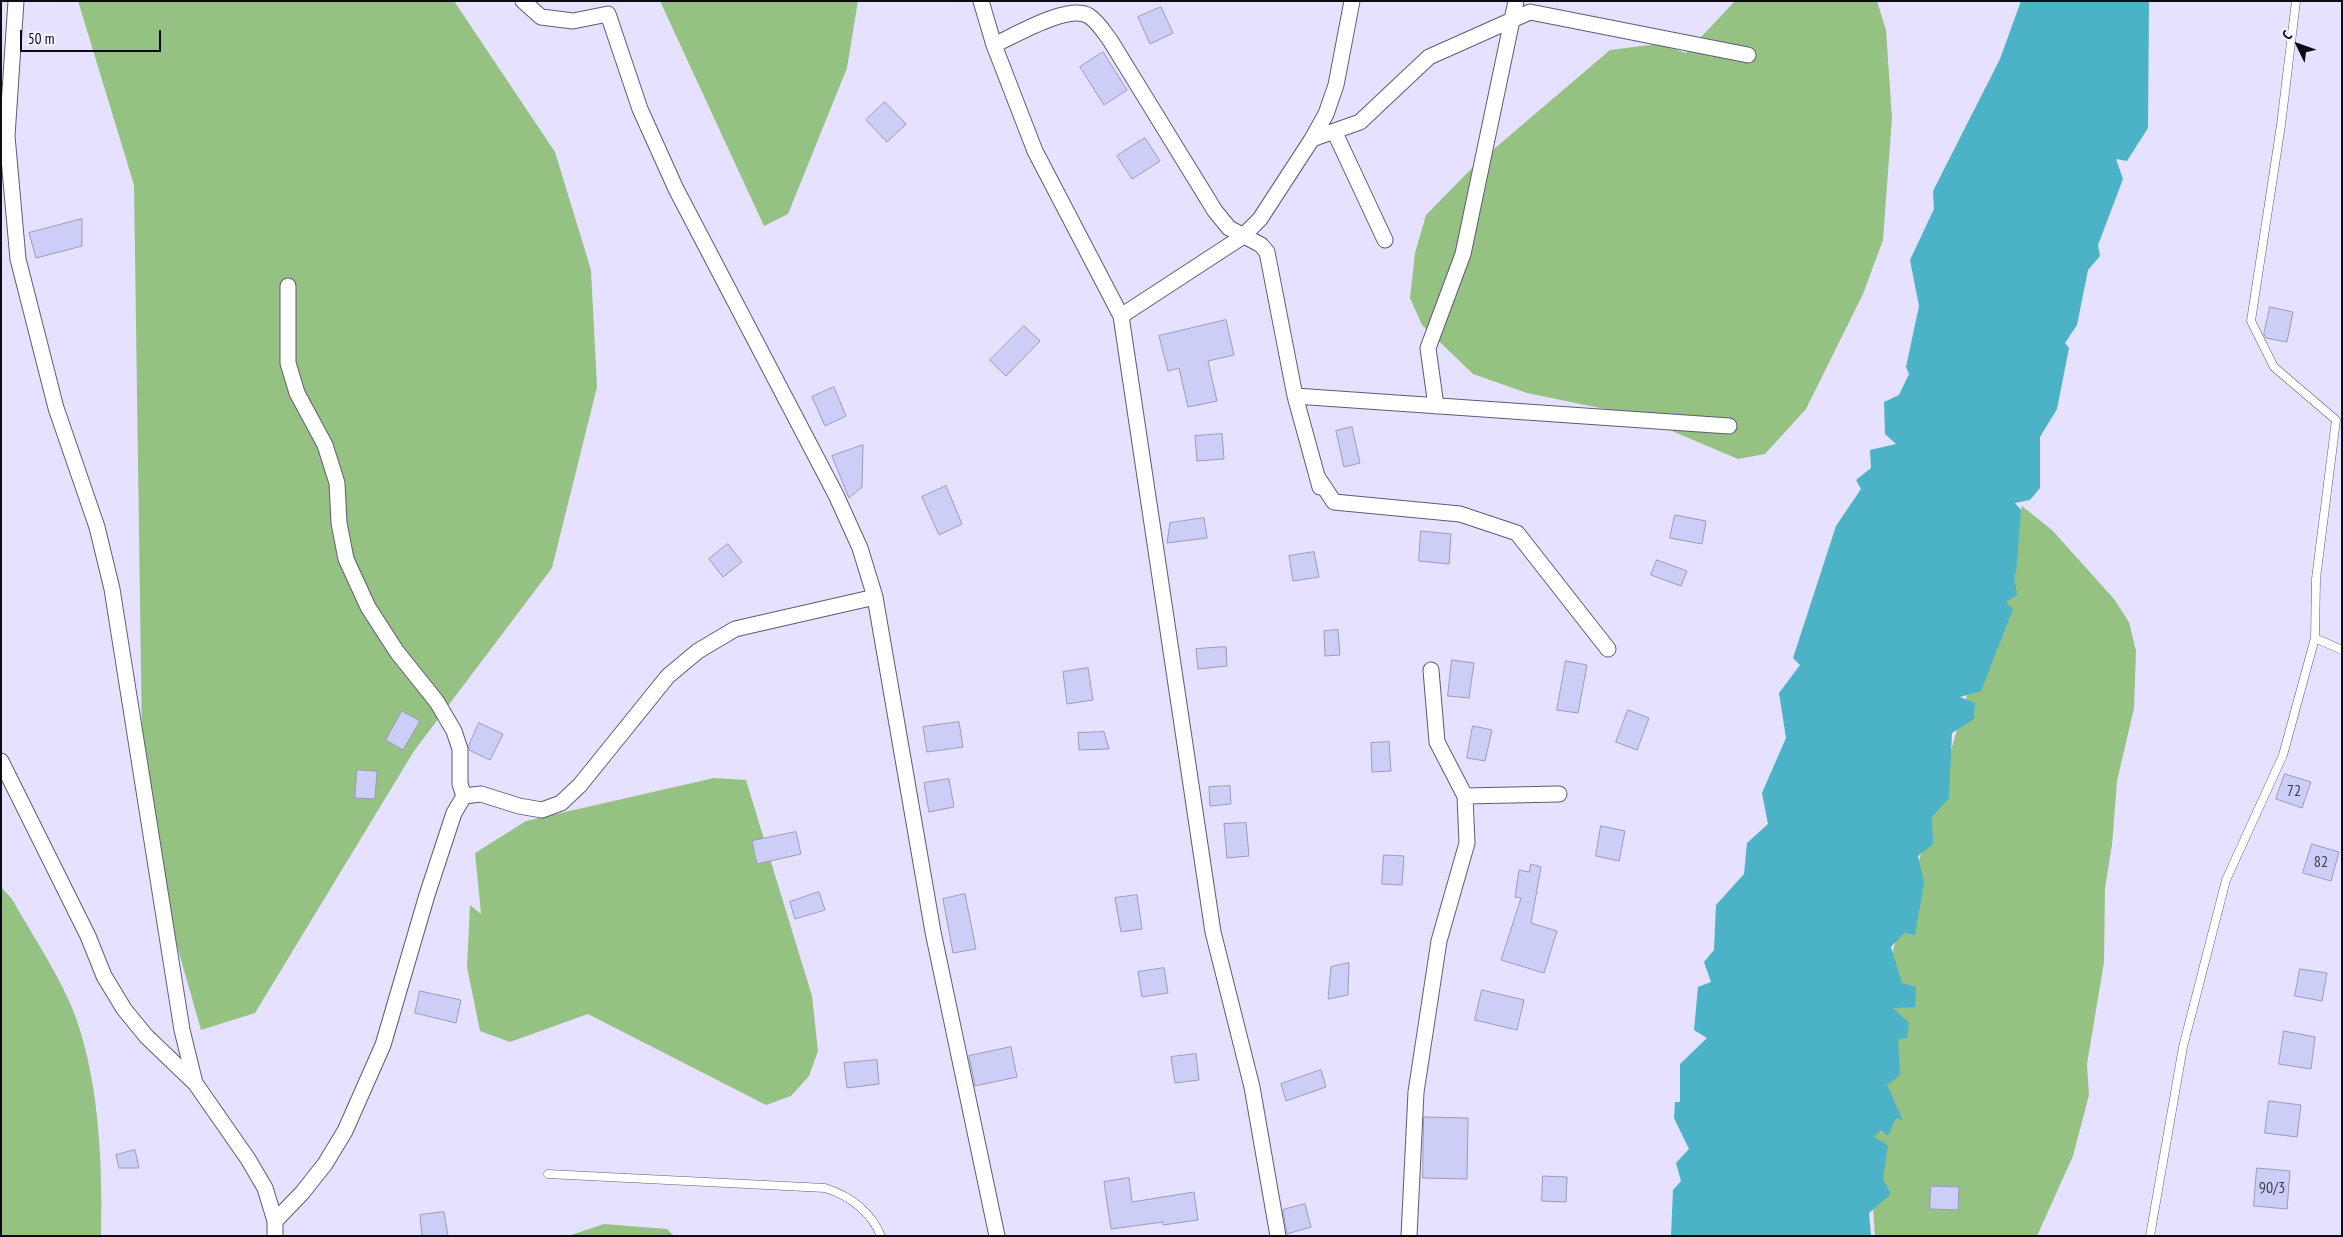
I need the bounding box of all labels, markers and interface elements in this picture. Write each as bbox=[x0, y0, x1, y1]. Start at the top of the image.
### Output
scale bar bbox=[22, 20, 164, 52]
north arrow bbox=[2273, 20, 2323, 70]
text: С bbox=[2278, 27, 2296, 43]
text: 50 m bbox=[28, 29, 54, 48]
house number: 72 bbox=[2287, 781, 2301, 801]
house number: 82 bbox=[2314, 852, 2328, 872]
house number: 90/3 bbox=[2259, 1178, 2285, 1198]

